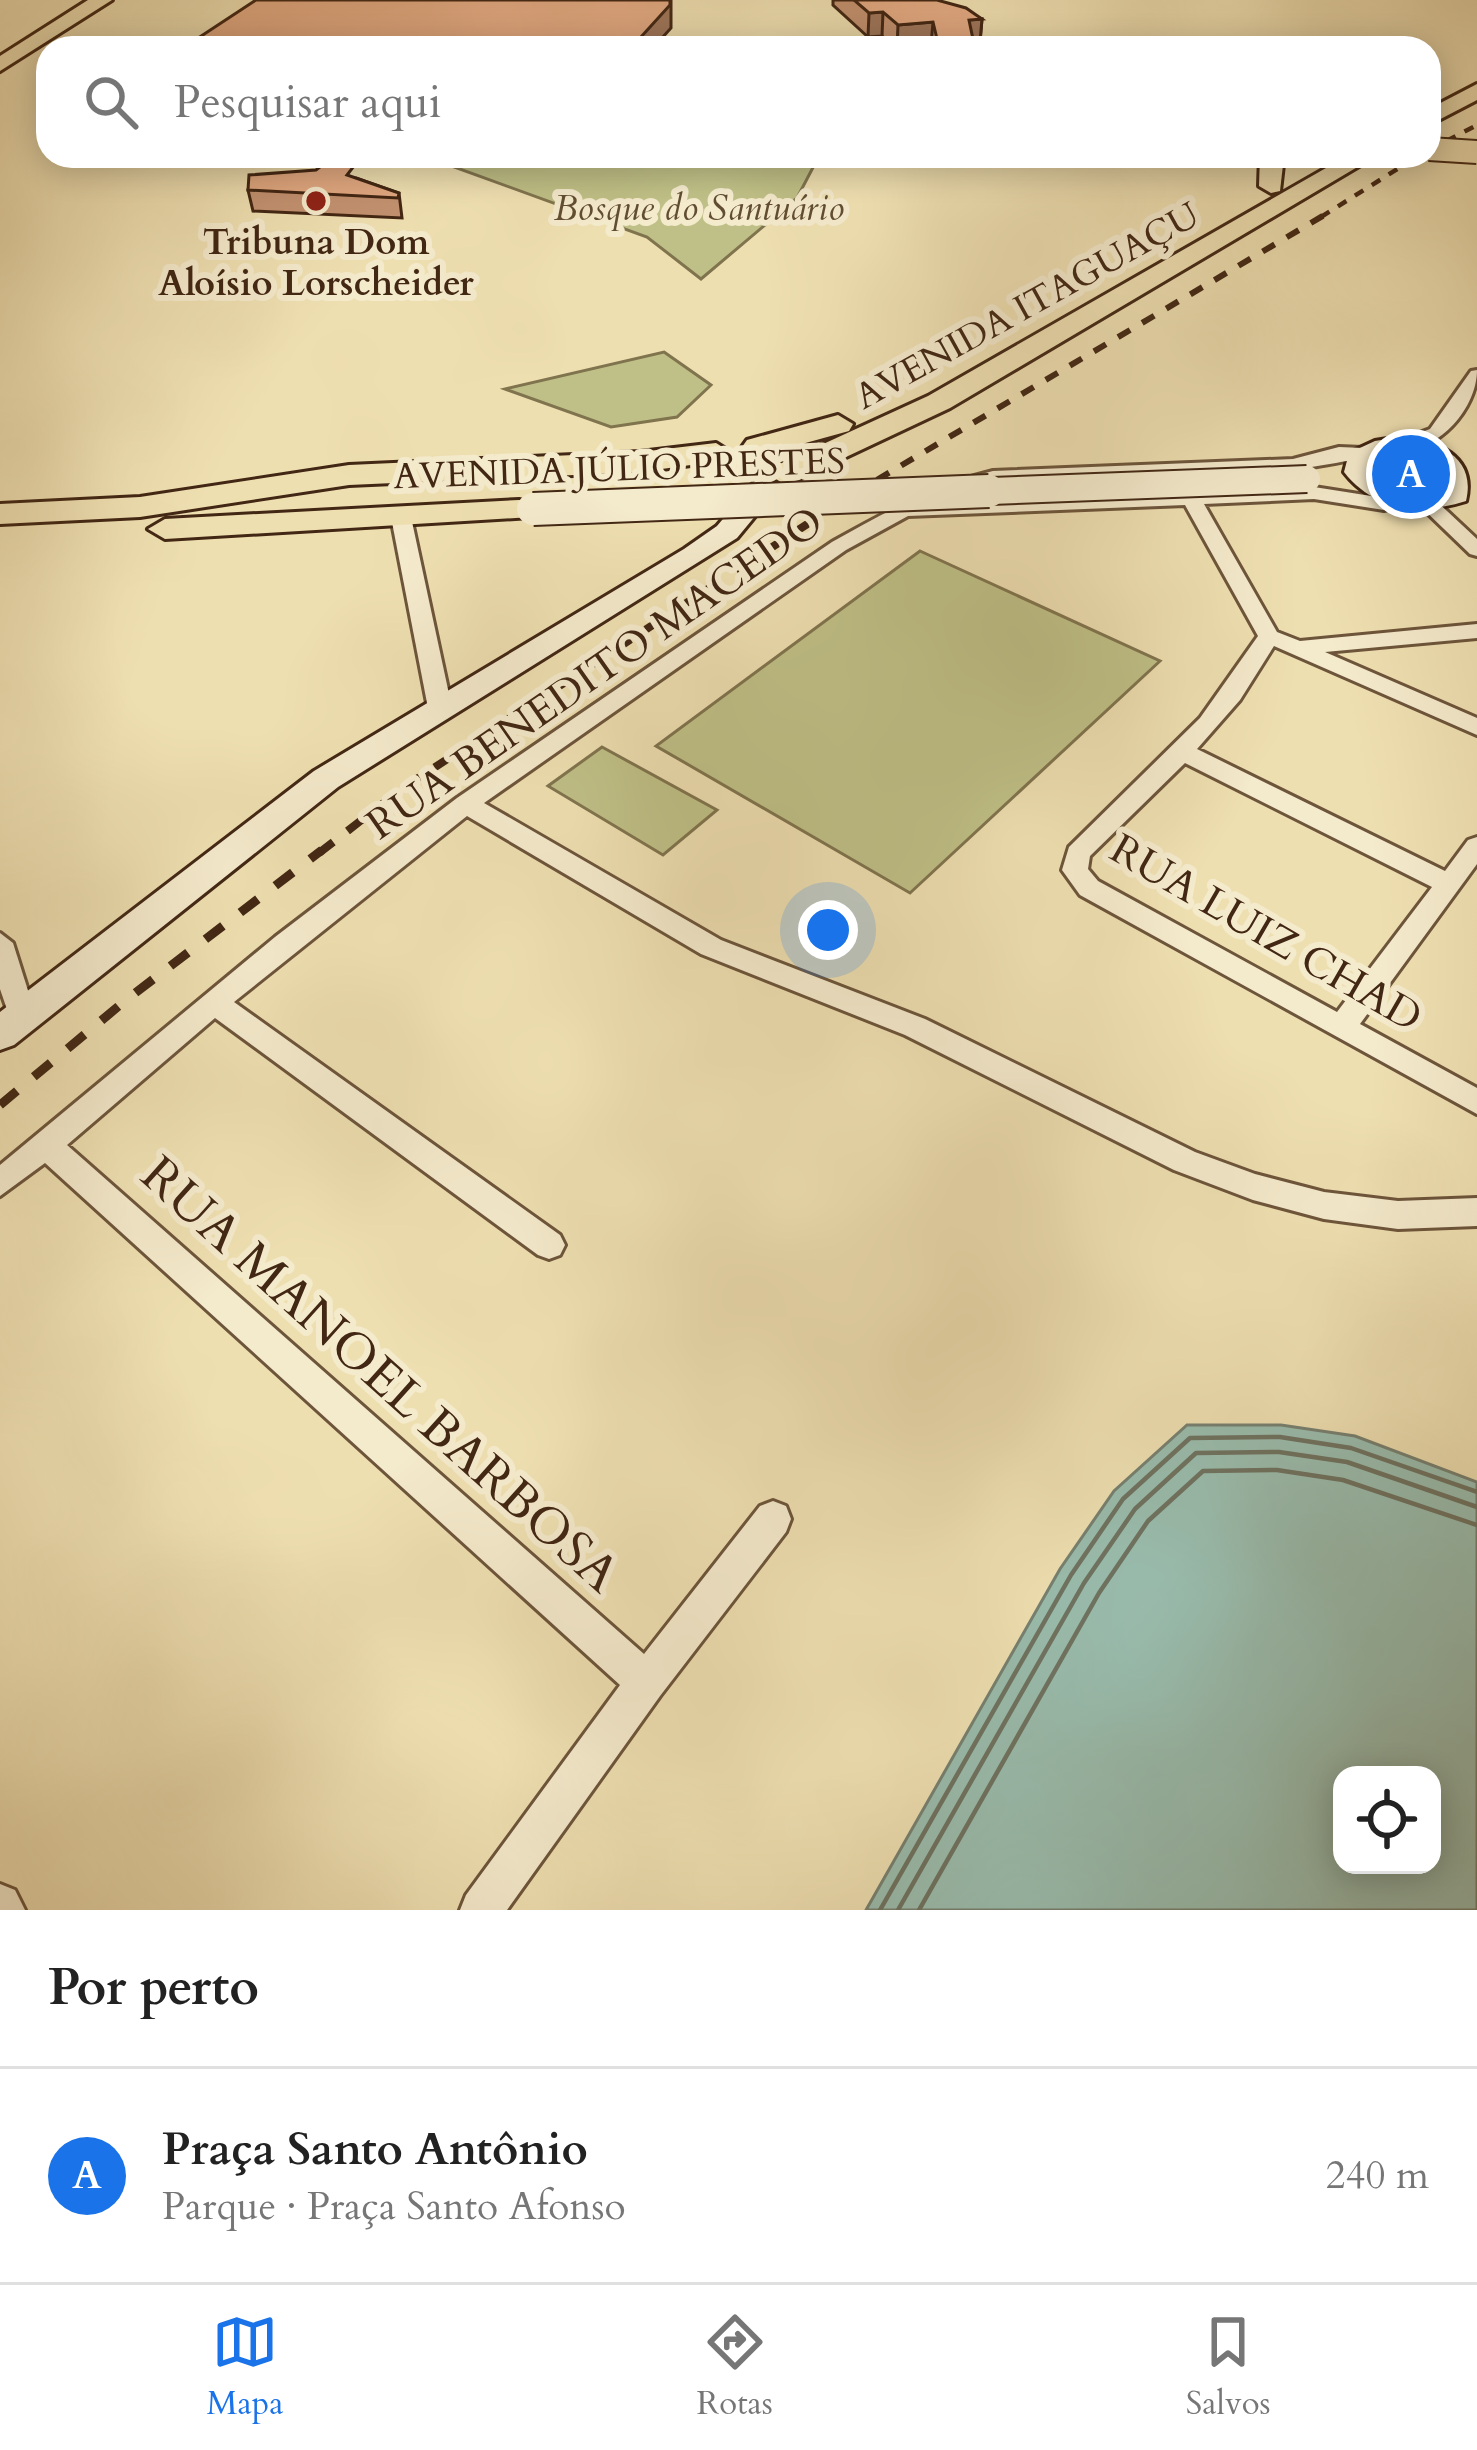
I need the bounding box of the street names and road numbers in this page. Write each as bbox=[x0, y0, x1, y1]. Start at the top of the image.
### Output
street label: AVENIDA ITAGUAÇU bbox=[846, 191, 1208, 421]
street label: AVENIDA JÚLIO PRESTES bbox=[393, 437, 845, 501]
street label: RUA BENEDITO MACEDO bbox=[355, 493, 835, 853]
street label: RUA LUIZ CHAD bbox=[1100, 821, 1432, 1045]
street label: RUA MANOEL BARBOSA bbox=[126, 1141, 635, 1609]

